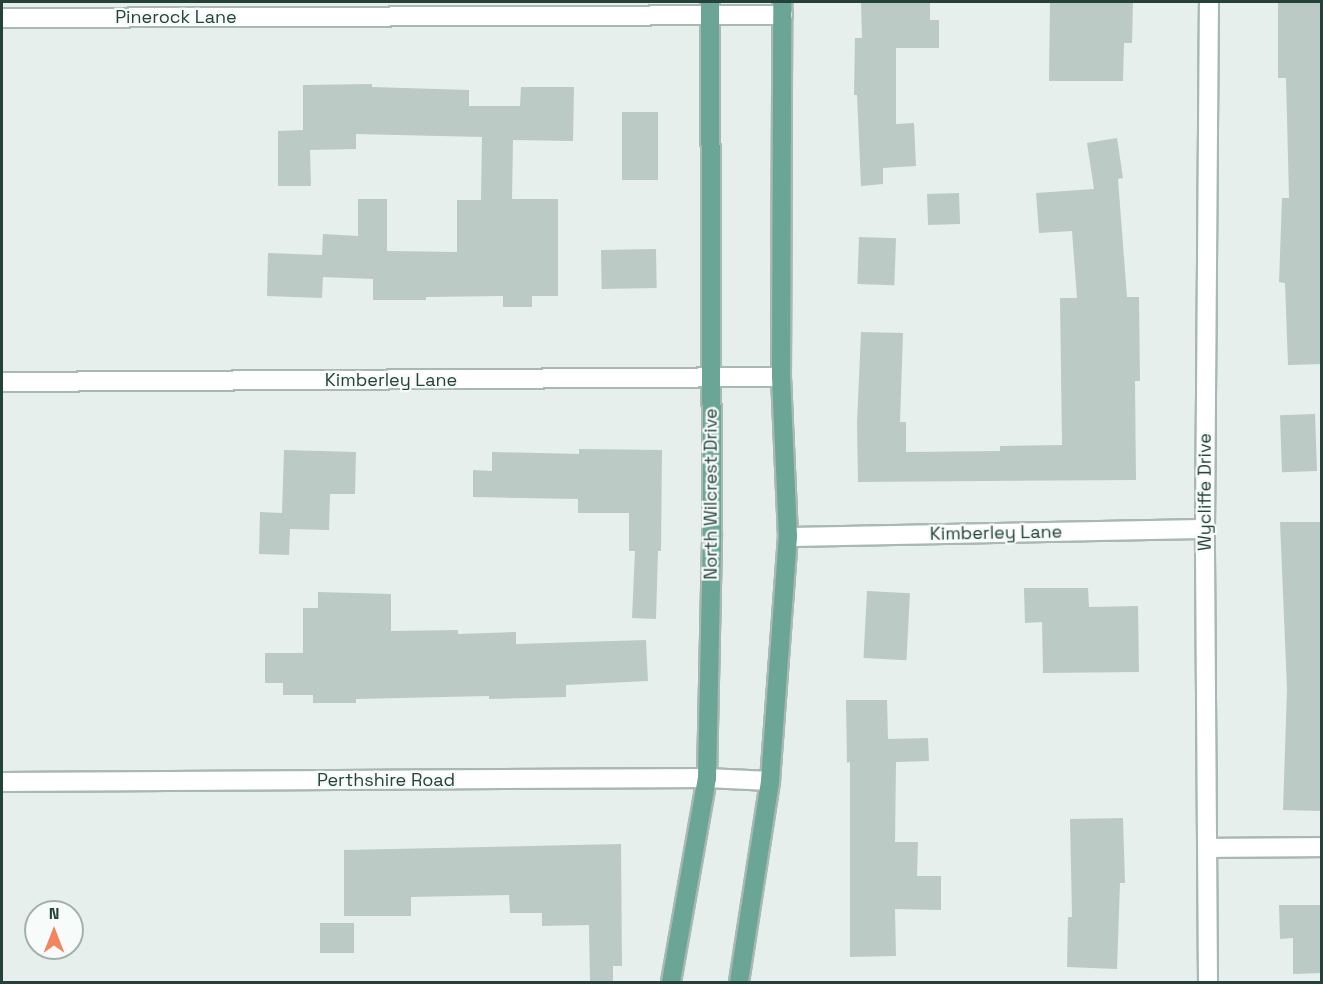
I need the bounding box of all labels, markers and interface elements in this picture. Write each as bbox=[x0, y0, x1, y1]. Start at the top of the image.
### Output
street label: Pinerock Lane bbox=[115, 6, 237, 28]
street label: Kimberley Lane bbox=[325, 369, 457, 391]
street label: North Wilcrest Drive bbox=[700, 408, 722, 580]
street label: Wycliffe Drive bbox=[1194, 433, 1216, 551]
street label: Kimberley Lane bbox=[930, 521, 1062, 545]
street label: Perthshire Road bbox=[317, 769, 455, 791]
north arrow bbox=[24, 900, 84, 960]
text: N bbox=[49, 903, 59, 924]

